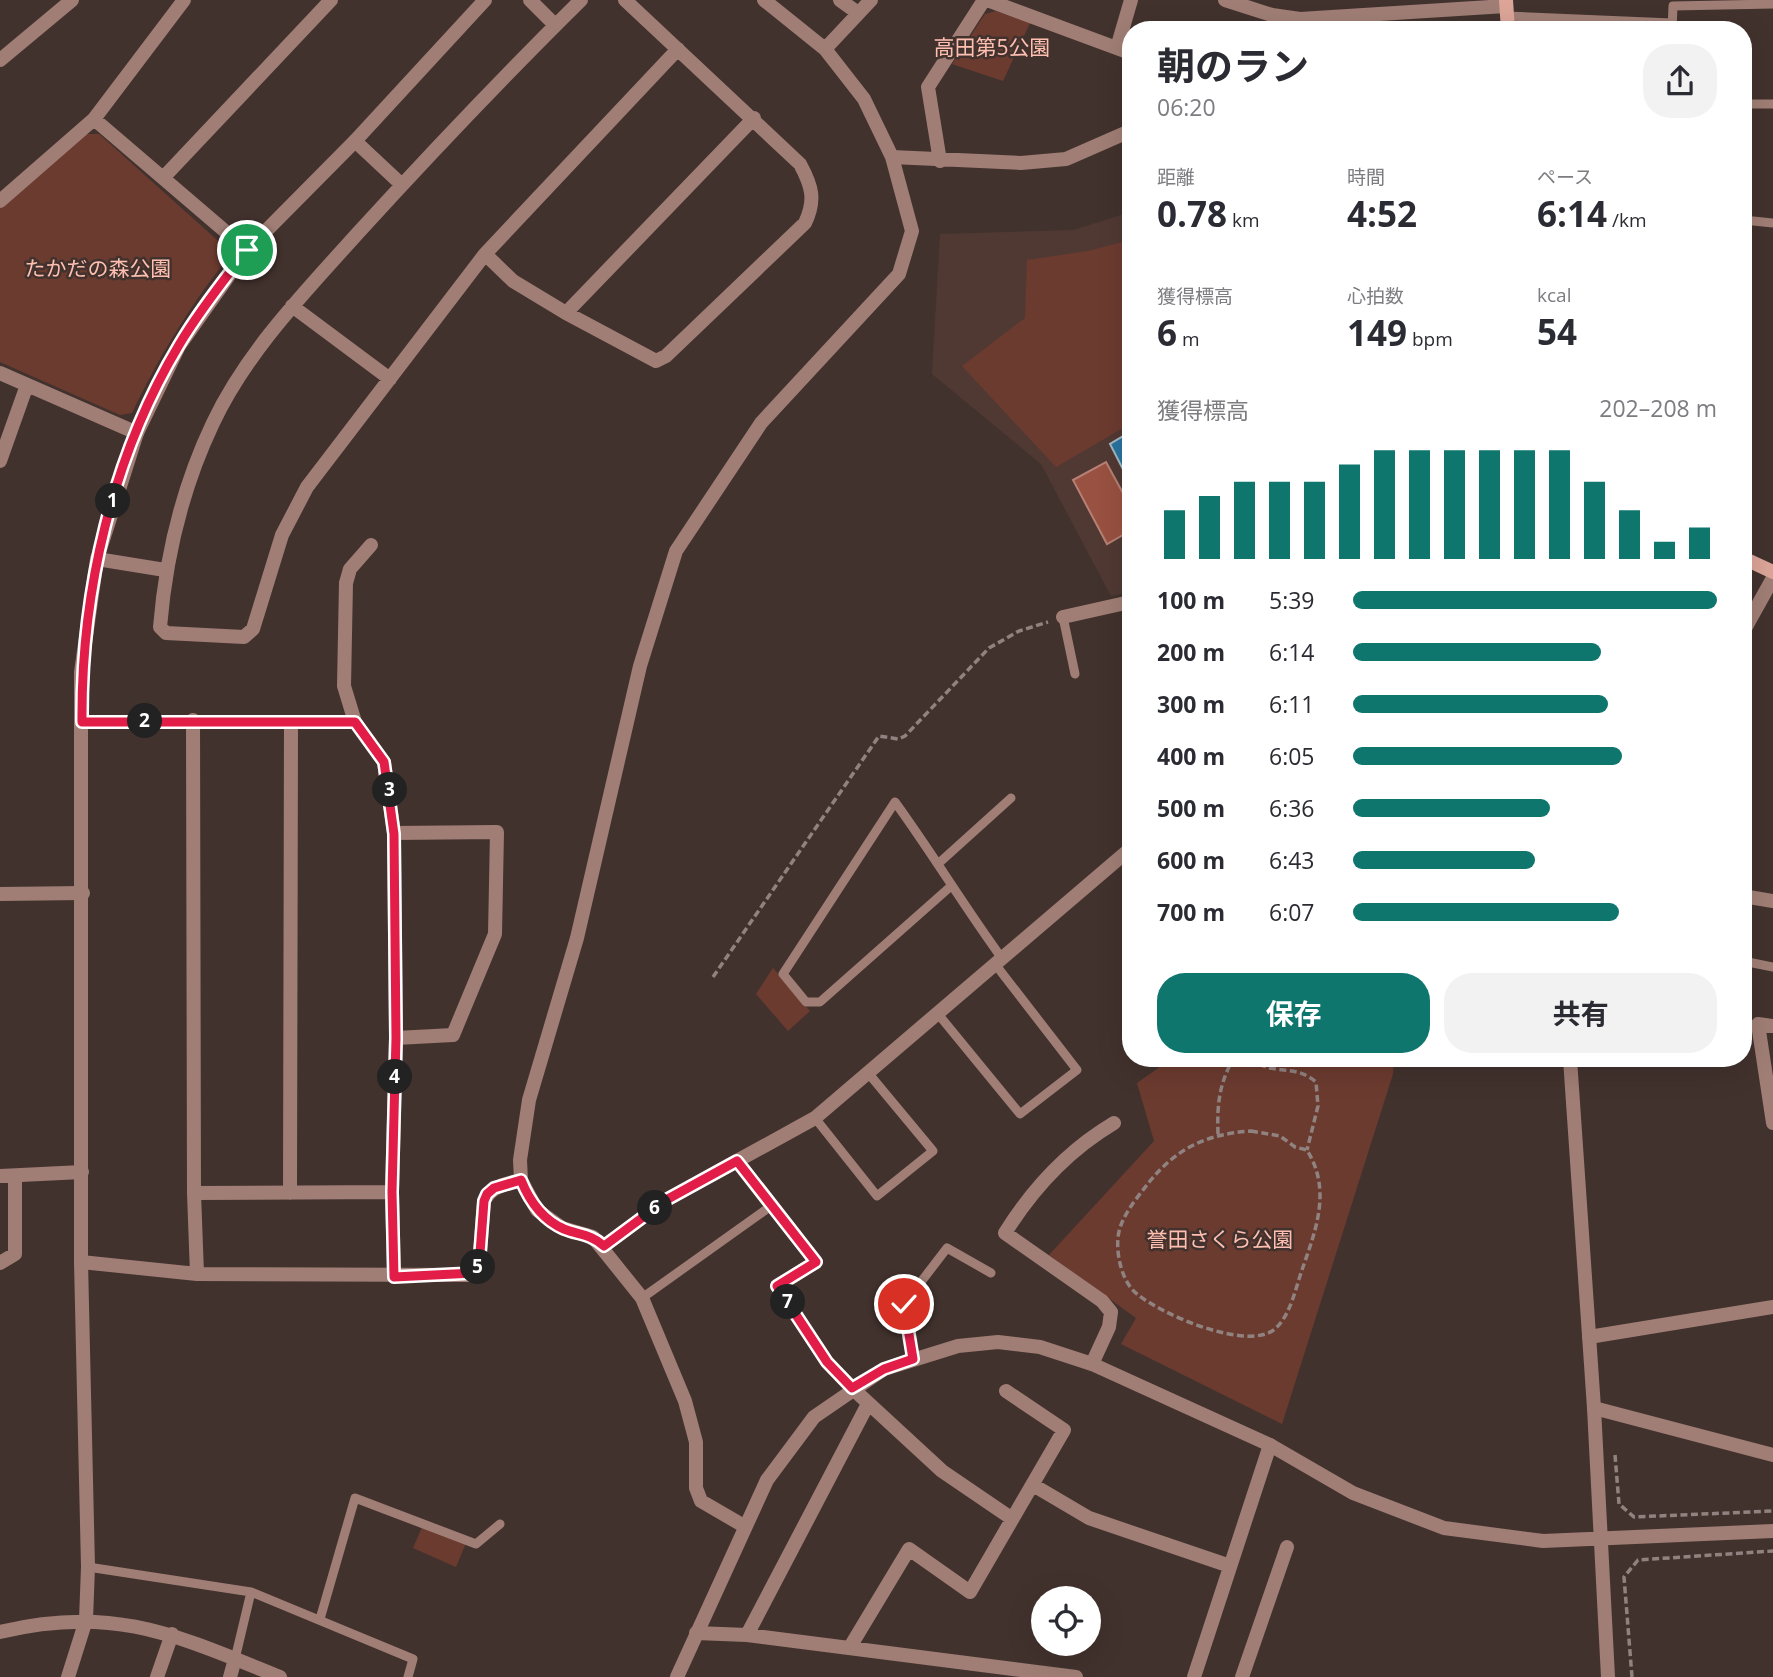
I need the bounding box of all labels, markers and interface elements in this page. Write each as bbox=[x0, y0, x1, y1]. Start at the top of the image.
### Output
park label: 高田第5公園 bbox=[933, 33, 1051, 61]
text: 朝のラン bbox=[1157, 39, 1309, 91]
button: share bbox=[1643, 44, 1717, 118]
text: 06:20 bbox=[1157, 91, 1216, 123]
text: 距離 bbox=[1157, 164, 1195, 190]
text: 時間 bbox=[1347, 164, 1385, 190]
text: ペース bbox=[1537, 164, 1593, 190]
text: 0.78 bbox=[1157, 190, 1227, 237]
text: 4:52 bbox=[1347, 190, 1417, 237]
text: 6:14 bbox=[1537, 190, 1607, 237]
text: km bbox=[1227, 207, 1260, 233]
text: /km bbox=[1607, 207, 1647, 233]
pin bbox=[217, 220, 277, 280]
icon: arrive bbox=[228, 231, 266, 269]
park label: たかだの森公園 bbox=[25, 254, 172, 282]
text: kcal bbox=[1537, 282, 1571, 308]
text: 獲得標高 bbox=[1157, 283, 1233, 309]
text: 心拍数 bbox=[1347, 283, 1404, 309]
text: 54 bbox=[1537, 308, 1577, 355]
text: 6 bbox=[1157, 309, 1177, 356]
text: 149 bbox=[1347, 309, 1407, 356]
text: m bbox=[1177, 326, 1200, 352]
text: bpm bbox=[1407, 326, 1453, 352]
text: 202–208 m bbox=[1599, 392, 1717, 424]
text: 獲得標高 bbox=[1157, 394, 1249, 426]
pin: 1 bbox=[96, 484, 130, 518]
text: 1 bbox=[107, 487, 118, 513]
text: 100 m bbox=[1157, 584, 1225, 616]
text: 5:39 bbox=[1269, 584, 1315, 616]
text: 200 m bbox=[1157, 636, 1225, 668]
text: 6:14 bbox=[1269, 636, 1315, 668]
text: 300 m bbox=[1157, 688, 1225, 720]
text: 6:11 bbox=[1269, 688, 1315, 720]
pin: 2 bbox=[128, 704, 162, 738]
text: 2 bbox=[139, 707, 150, 733]
text: 400 m bbox=[1157, 740, 1225, 772]
text: 6:05 bbox=[1269, 740, 1315, 772]
pin: 3 bbox=[372, 772, 408, 808]
text: 3 bbox=[384, 776, 395, 802]
text: 500 m bbox=[1157, 792, 1225, 824]
text: 6:36 bbox=[1269, 792, 1315, 824]
text: 600 m bbox=[1157, 844, 1225, 876]
text: 6:43 bbox=[1269, 844, 1315, 876]
text: 700 m bbox=[1157, 896, 1225, 928]
text: 6:07 bbox=[1269, 896, 1315, 928]
button: 保存 bbox=[1157, 973, 1430, 1053]
button: 共有 bbox=[1444, 973, 1717, 1053]
pin: 4 bbox=[378, 1060, 412, 1094]
text: 4 bbox=[389, 1063, 400, 1089]
pin: 6 bbox=[638, 1190, 672, 1226]
text: 6 bbox=[649, 1194, 660, 1220]
park label: 誉田さくら公園 bbox=[1147, 1225, 1294, 1253]
pin: 5 bbox=[461, 1250, 496, 1284]
text: 5 bbox=[472, 1253, 483, 1279]
pin bbox=[874, 1274, 934, 1334]
pin: 7 bbox=[770, 1284, 806, 1320]
icon: check bbox=[885, 1285, 923, 1323]
text: 7 bbox=[782, 1288, 793, 1314]
map controls bbox=[1031, 1586, 1101, 1656]
button: locate bbox=[1031, 1586, 1101, 1656]

